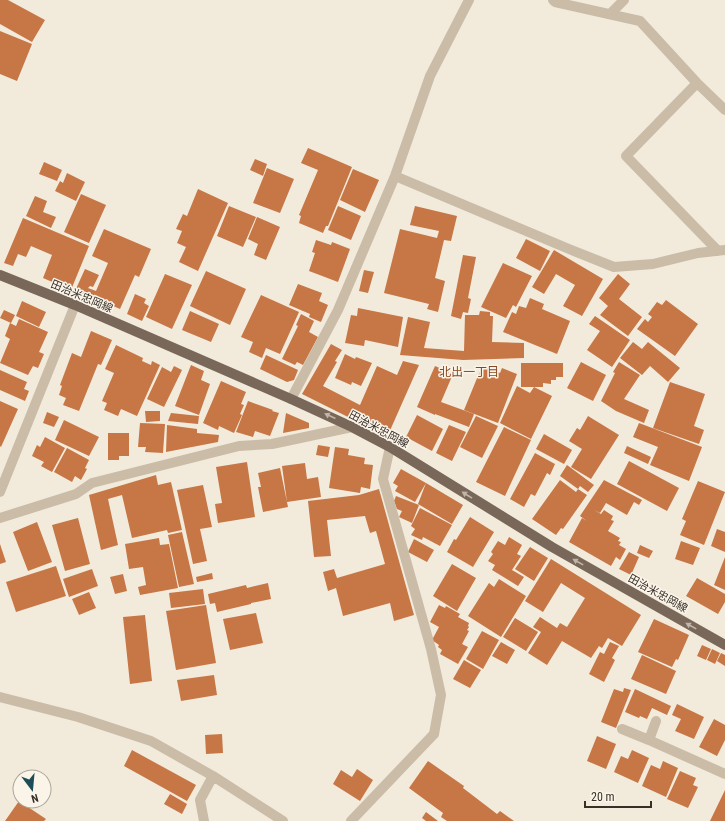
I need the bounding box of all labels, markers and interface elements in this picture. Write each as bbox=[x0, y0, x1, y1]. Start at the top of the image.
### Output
street label: 田治米忠岡線 bbox=[49, 278, 115, 315]
district label: 北出一丁目 bbox=[439, 365, 499, 379]
street label: 田治米忠岡線 bbox=[347, 408, 411, 451]
one-way arrow bbox=[324, 413, 335, 419]
one-way arrow bbox=[461, 491, 473, 498]
one-way arrow bbox=[572, 558, 584, 565]
street label: 田治米忠岡線 bbox=[626, 572, 690, 615]
one-way arrow bbox=[685, 622, 697, 629]
north arrow bbox=[12, 769, 52, 809]
scale bar bbox=[585, 783, 651, 809]
text: 20 m bbox=[591, 790, 615, 804]
text: N bbox=[29, 791, 40, 805]

